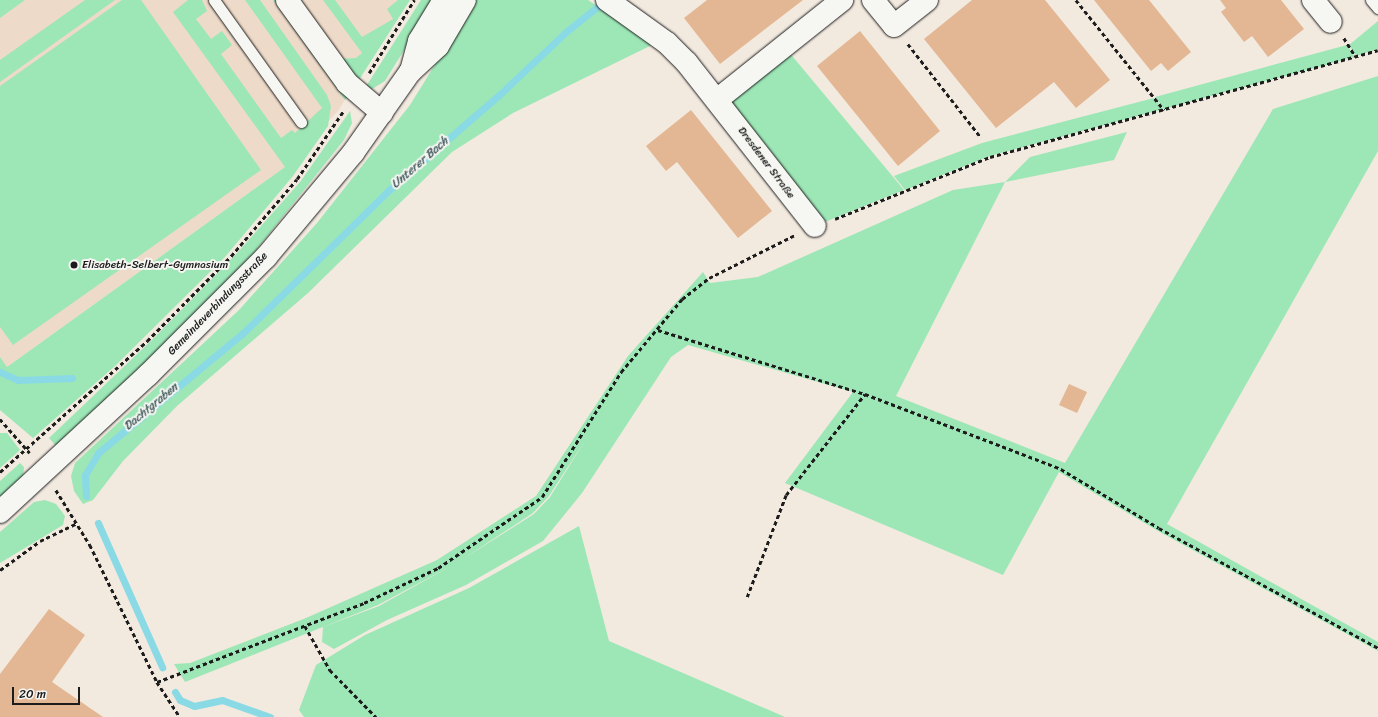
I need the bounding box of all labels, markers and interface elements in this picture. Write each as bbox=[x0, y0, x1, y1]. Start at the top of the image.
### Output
street label: Dresdener Straße bbox=[735, 124, 797, 202]
water label: Unterer Bach bbox=[389, 134, 451, 192]
street label: Gemeindeverbindungsstraße bbox=[165, 250, 271, 358]
place label: Elisabeth-Selbert-Gymnasium bbox=[82, 258, 228, 272]
marker: Elisabeth-Selbert-Gymnasium bbox=[69, 260, 79, 270]
water label: Dachtgraben bbox=[121, 380, 181, 434]
scale bar bbox=[14, 679, 82, 705]
text: 20 m bbox=[19, 683, 46, 705]

